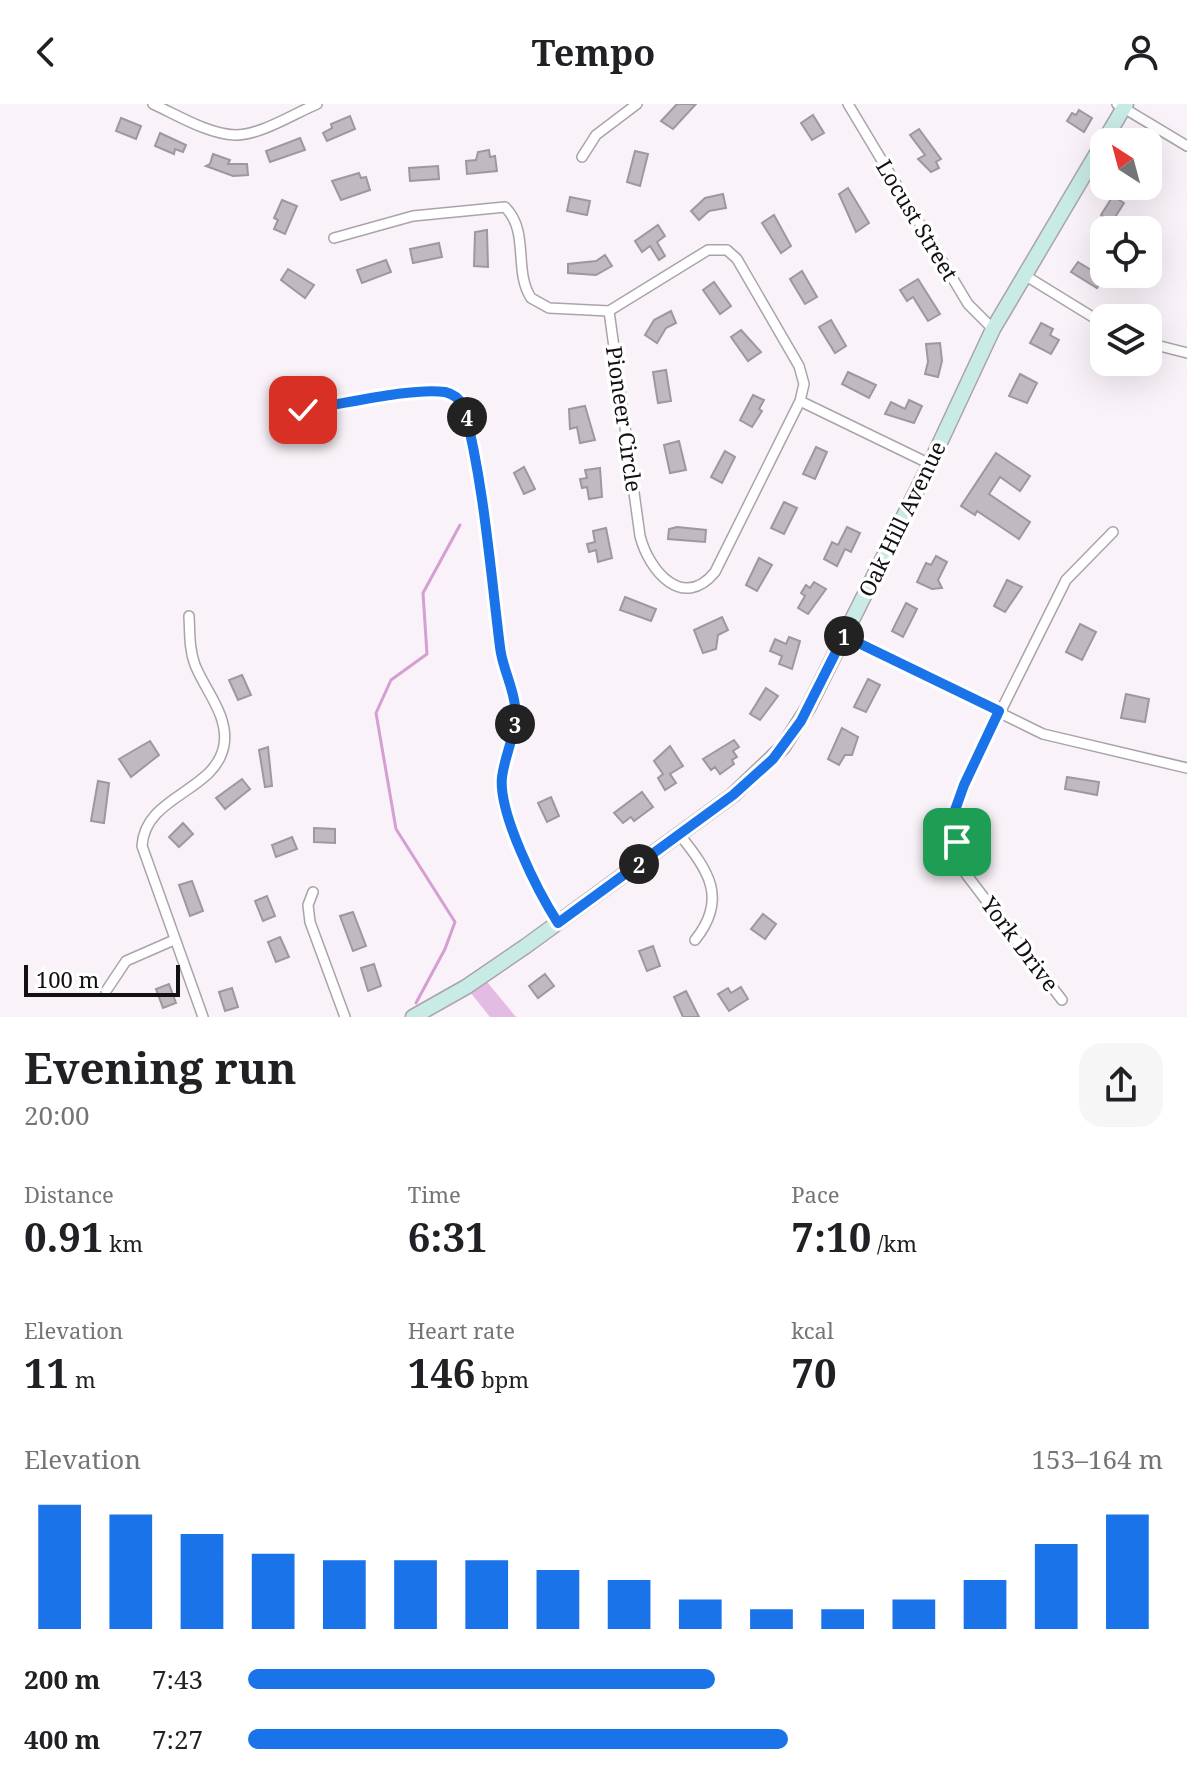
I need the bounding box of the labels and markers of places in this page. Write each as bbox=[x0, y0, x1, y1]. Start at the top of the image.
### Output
pin bbox=[269, 376, 337, 444]
pin: 4 bbox=[447, 397, 487, 437]
pin: 1 bbox=[824, 616, 864, 656]
pin: 3 bbox=[495, 704, 535, 744]
pin bbox=[923, 808, 991, 876]
pin: 2 bbox=[619, 844, 659, 884]

